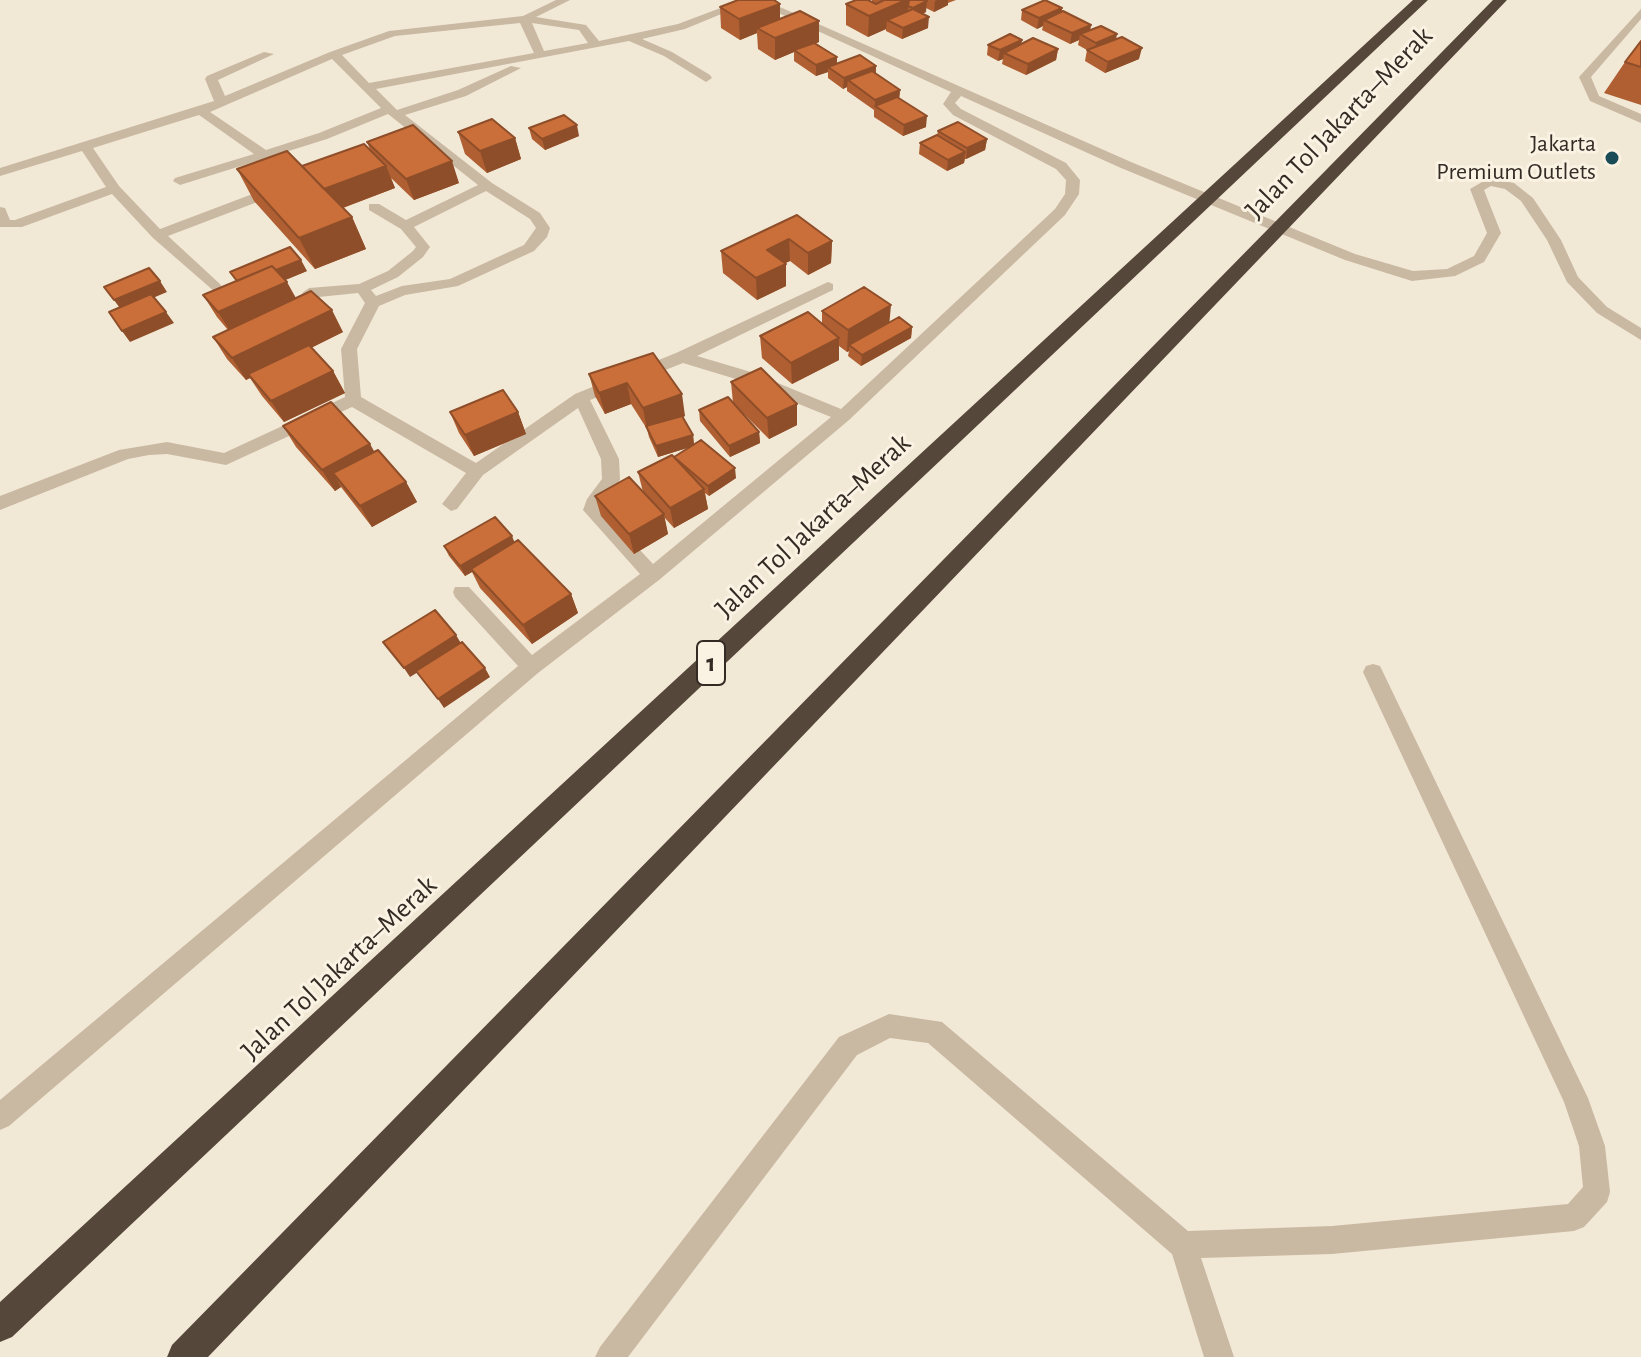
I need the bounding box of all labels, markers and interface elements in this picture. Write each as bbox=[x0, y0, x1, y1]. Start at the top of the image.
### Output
street label: Jalan Tol Jakarta–Merak bbox=[1238, 20, 1440, 226]
place label: Jakarta Premium Outlets bbox=[1436, 130, 1596, 186]
marker: Jakarta Premium Outlets bbox=[1603, 149, 1621, 167]
street label: Jalan Tol Jakarta–Merak bbox=[708, 427, 918, 625]
road number: 1 bbox=[697, 641, 725, 685]
street label: Jalan Tol Jakarta–Merak bbox=[234, 869, 444, 1067]

